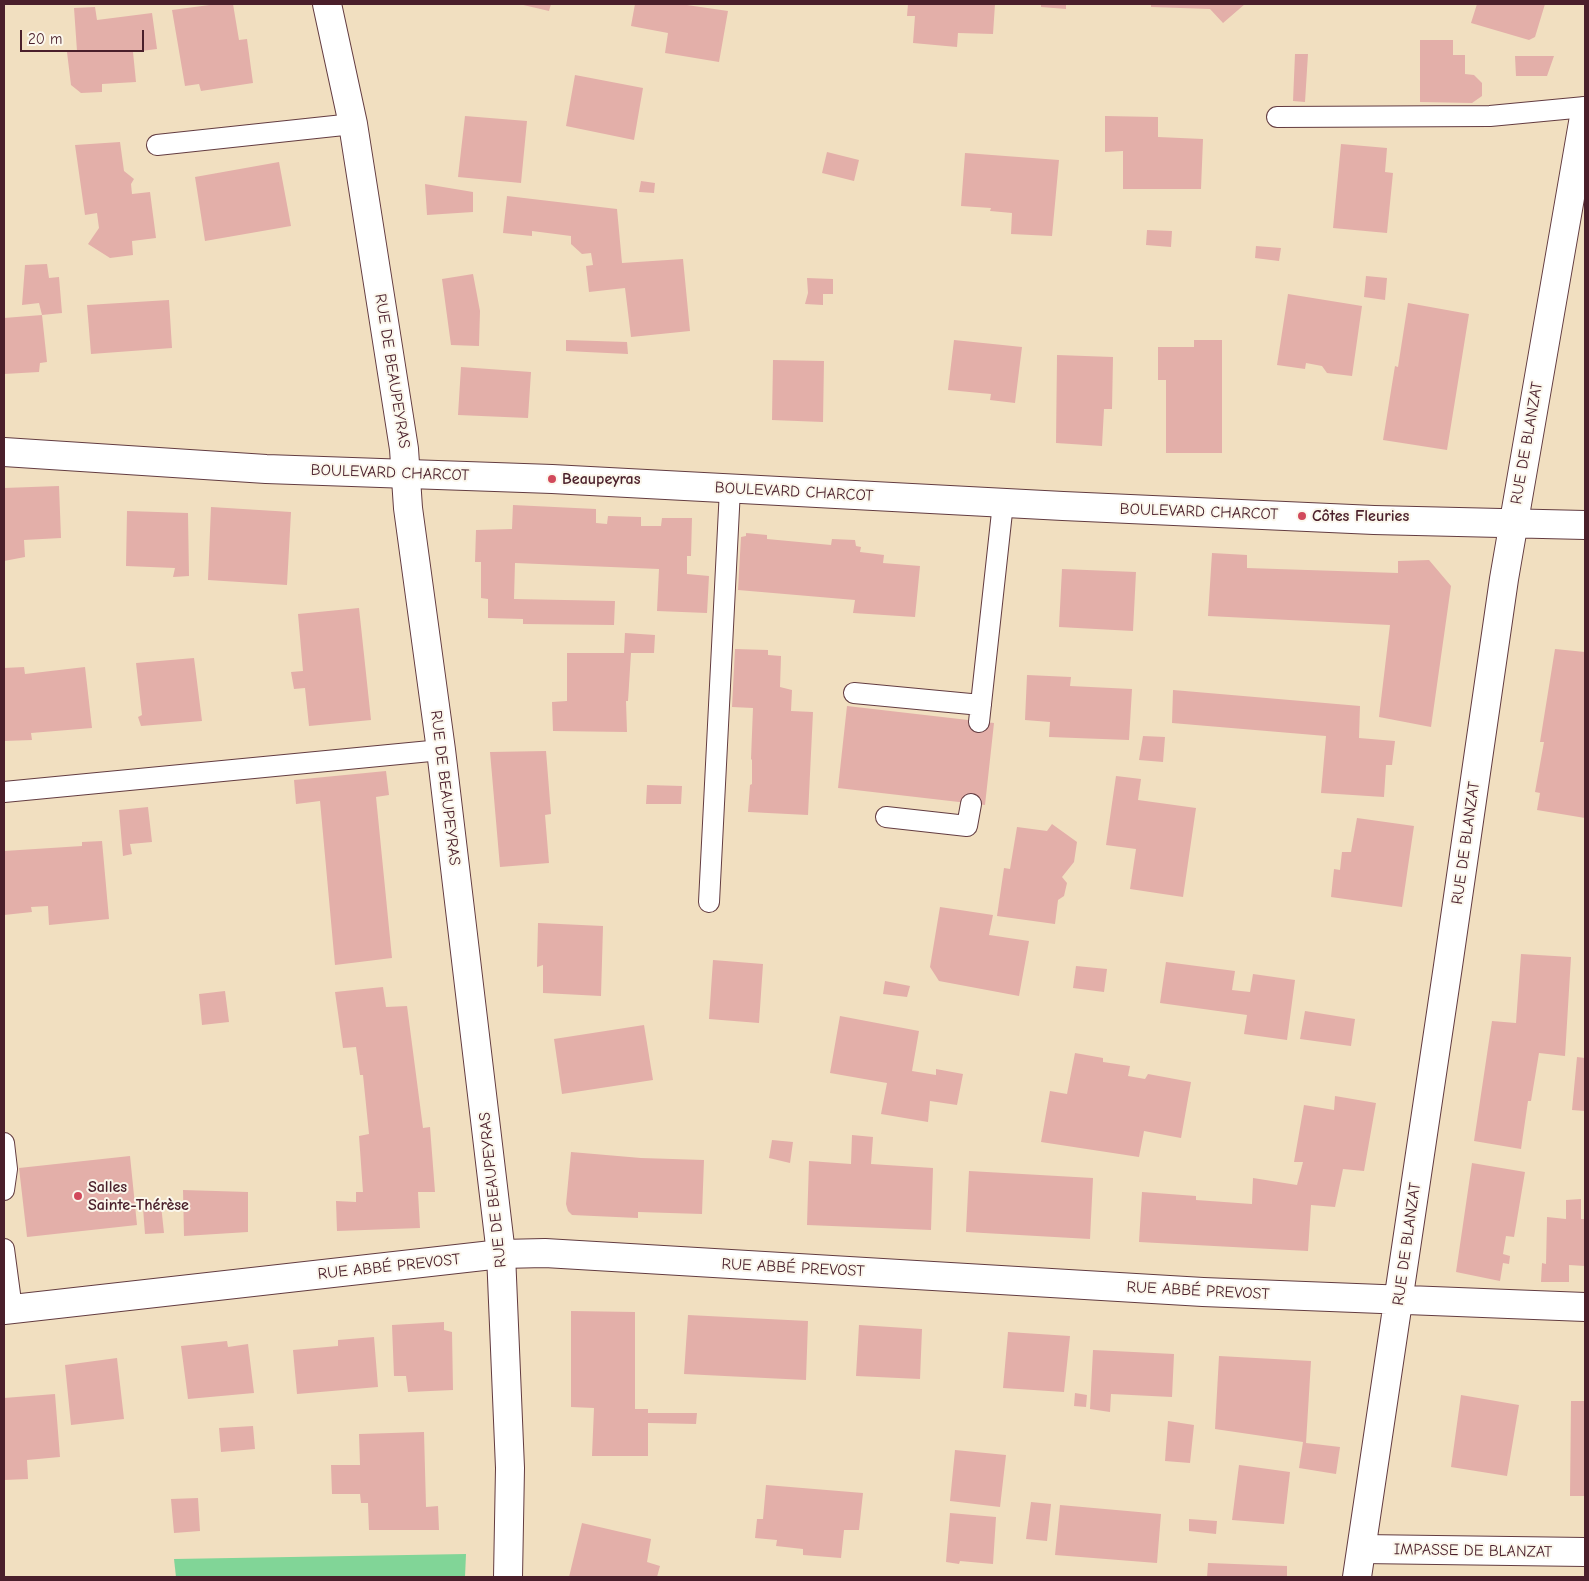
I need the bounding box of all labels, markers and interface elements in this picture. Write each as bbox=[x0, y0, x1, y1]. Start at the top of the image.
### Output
scale bar bbox=[22, 20, 146, 52]
text: 20 m bbox=[28, 30, 62, 48]
street label: RUE DE BEAUPEYRAS bbox=[370, 292, 414, 450]
street label: RUE DE BLANZAT bbox=[1507, 380, 1547, 506]
street label: BOULEVARD CHARCOT bbox=[310, 461, 470, 485]
place label: Beaupeyras bbox=[562, 469, 640, 489]
marker: Beaupeyras bbox=[546, 473, 558, 485]
street label: BOULEVARD CHARCOT bbox=[714, 478, 874, 506]
street label: BOULEVARD CHARCOT bbox=[1119, 500, 1279, 524]
place label: Côtes Fleuries bbox=[1312, 506, 1409, 526]
marker: Côtes Fleuries bbox=[1296, 510, 1308, 522]
street label: RUE DE BEAUPEYRAS bbox=[426, 709, 464, 867]
street label: RUE DE BLANZAT bbox=[1448, 780, 1484, 906]
street label: RUE DE BEAUPEYRAS bbox=[475, 1111, 511, 1269]
place label: Salles Sainte-Thérèse bbox=[88, 1177, 189, 1215]
street label: RUE DE BLANZAT bbox=[1389, 1181, 1425, 1307]
marker: Salles Sainte-Thérèse bbox=[72, 1190, 84, 1202]
street label: RUE ABBÉ PREVOST bbox=[317, 1250, 461, 1284]
street label: RUE ABBÉ PREVOST bbox=[721, 1255, 865, 1281]
street label: RUE ABBÉ PREVOST bbox=[1126, 1278, 1270, 1304]
street label: IMPASSE DE BLANZAT bbox=[1394, 1540, 1552, 1562]

